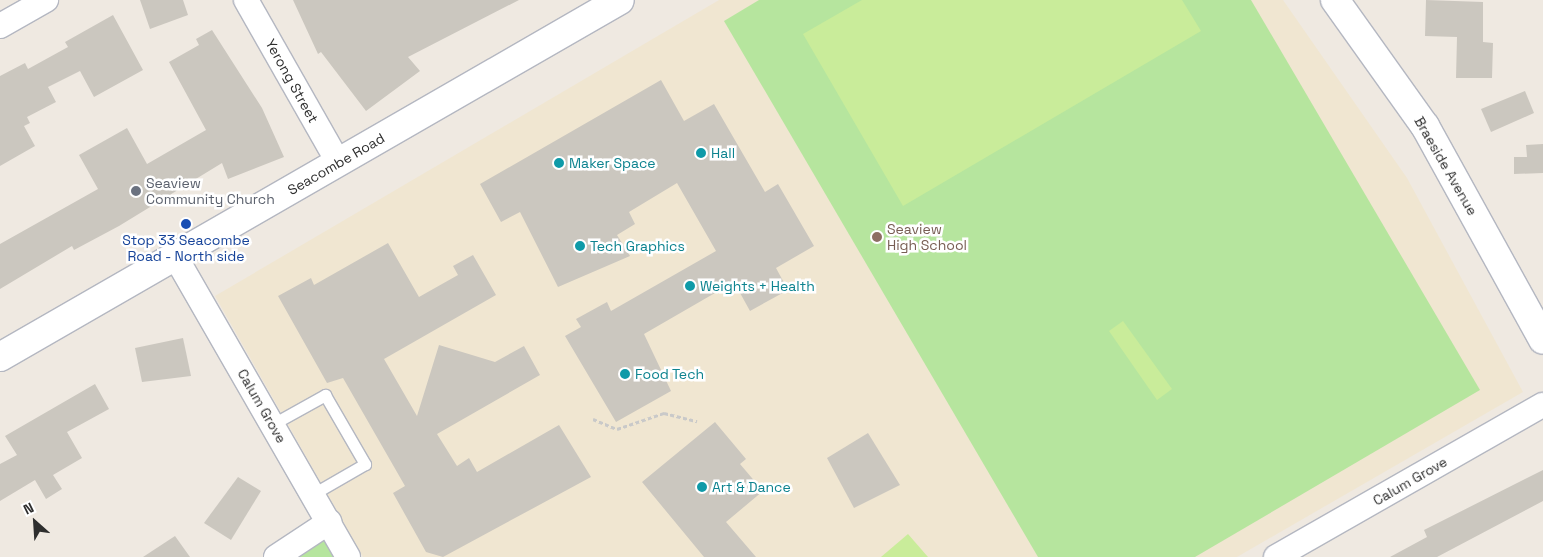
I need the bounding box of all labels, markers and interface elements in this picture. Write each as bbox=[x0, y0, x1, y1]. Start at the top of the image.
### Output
street label: Yerong Street bbox=[262, 36, 322, 126]
street label: Braeside Avenue bbox=[1411, 113, 1481, 219]
street label: Seacombe Road bbox=[285, 129, 387, 199]
place label: Hall bbox=[711, 145, 735, 161]
marker: Hall bbox=[695, 147, 707, 159]
place label: Maker Space bbox=[569, 155, 656, 171]
marker: Maker Space bbox=[553, 157, 565, 169]
place label: Seaview Community Church bbox=[146, 175, 275, 208]
marker: Seaview Community Church bbox=[130, 185, 142, 197]
marker: Stop 33 Seacombe Road - North side bbox=[180, 218, 192, 230]
place label: Seaview High School bbox=[887, 221, 967, 253]
marker: Seaview High School bbox=[871, 231, 883, 243]
place label: Stop 33 Seacombe Road - North side bbox=[122, 232, 250, 264]
place label: Tech Graphics bbox=[590, 238, 685, 254]
marker: Tech Graphics bbox=[574, 240, 586, 252]
place label: Weights + Health bbox=[700, 278, 815, 294]
marker: Weights + Health bbox=[684, 280, 696, 292]
street label: Calum Grove bbox=[234, 366, 290, 446]
place label: Food Tech bbox=[635, 366, 704, 382]
marker: Food Tech bbox=[619, 368, 631, 380]
street label: Calum Grove bbox=[1370, 453, 1450, 509]
place label: Art & Dance bbox=[712, 479, 791, 495]
marker: Art & Dance bbox=[696, 481, 708, 493]
north arrow bbox=[10, 497, 60, 547]
text: N bbox=[20, 498, 37, 519]

